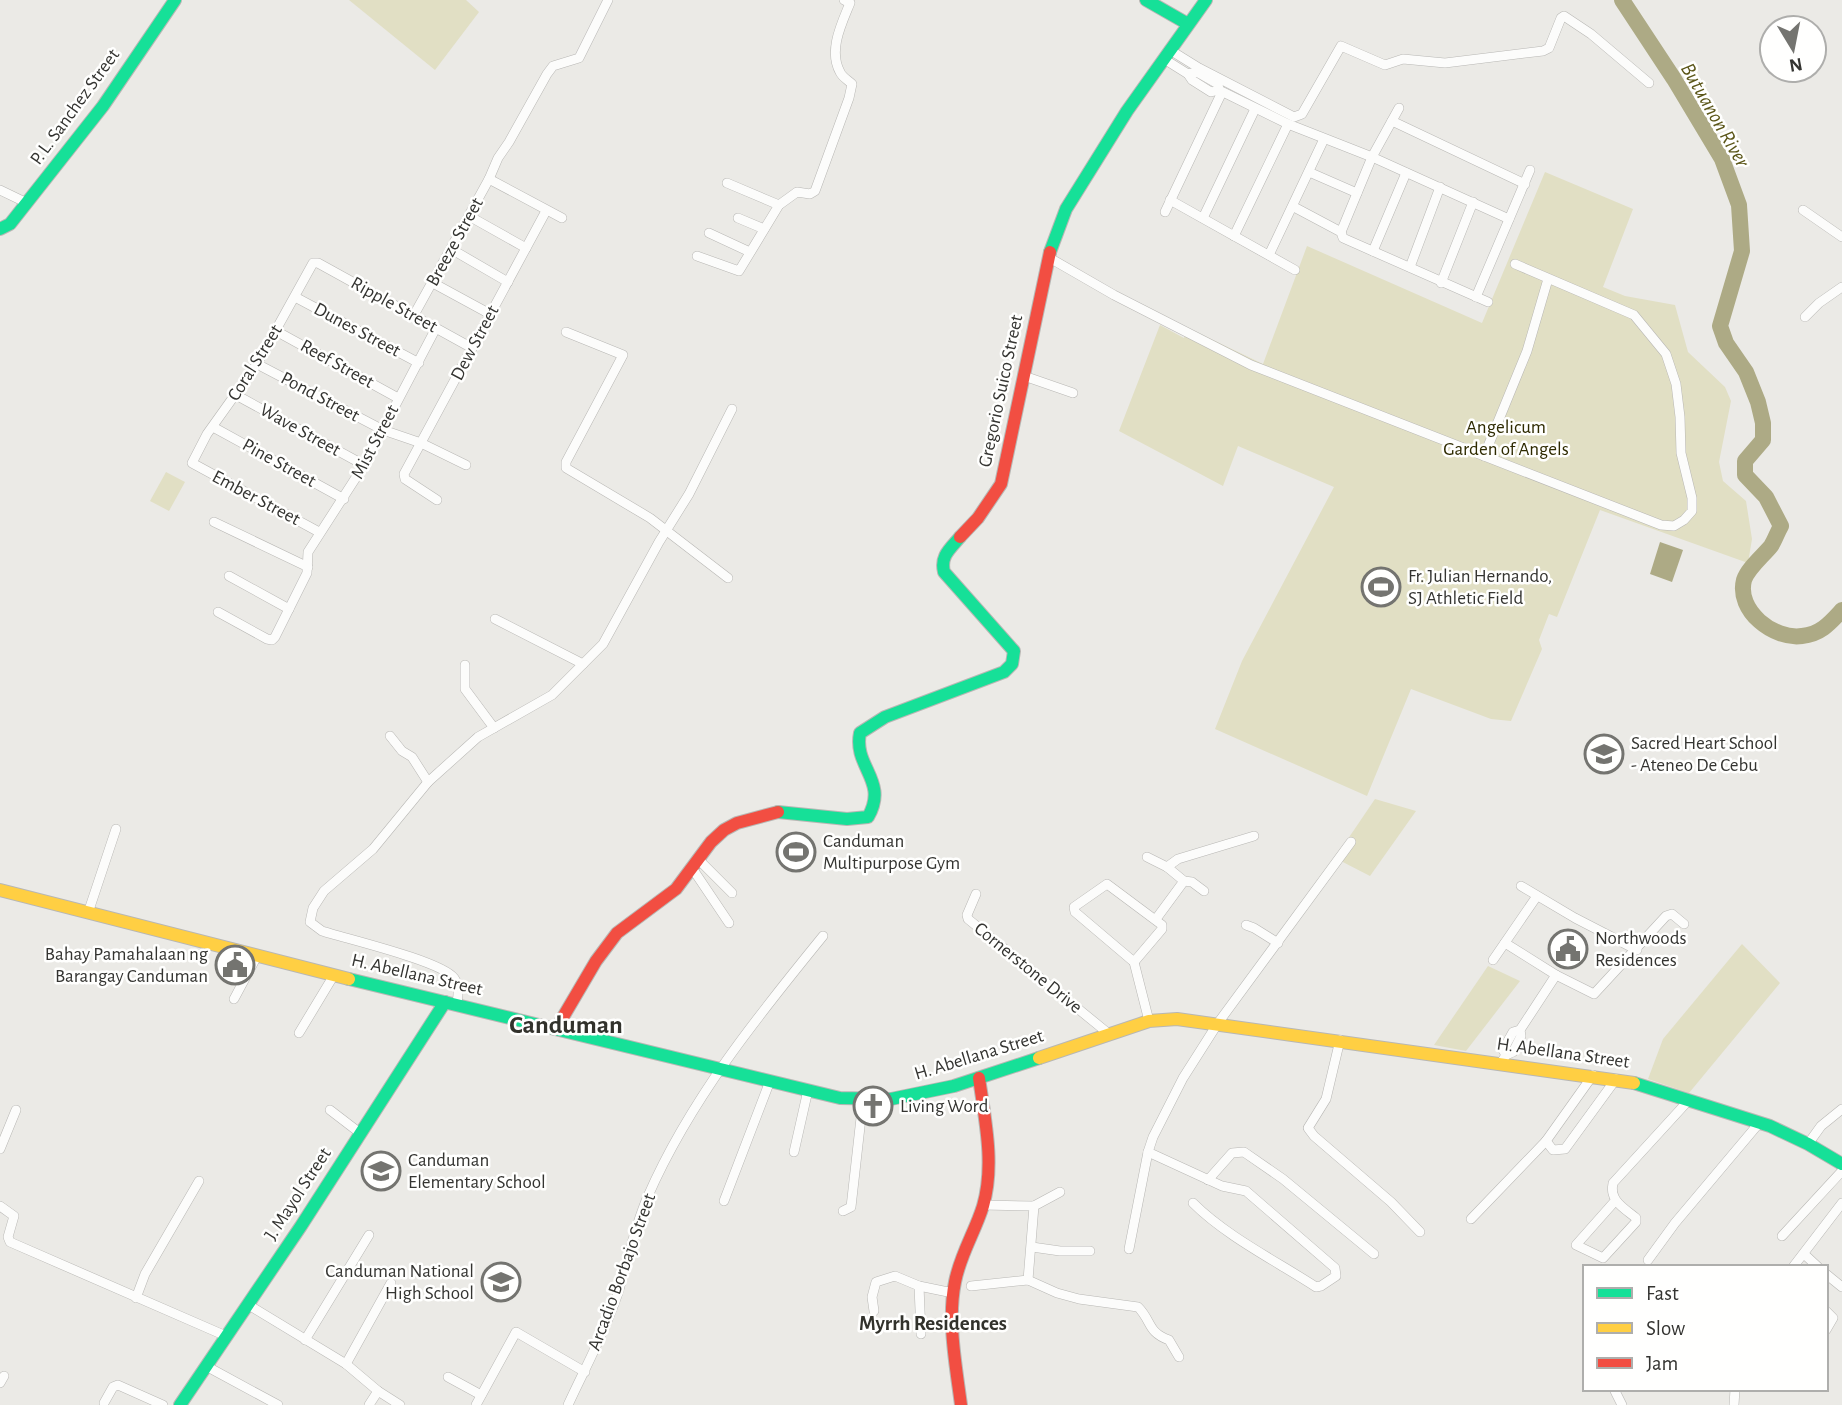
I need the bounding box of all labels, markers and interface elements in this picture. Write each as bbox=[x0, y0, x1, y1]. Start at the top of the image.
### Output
north arrow bbox=[1758, 14, 1828, 84]
street label: P. L. Sanchez Street bbox=[27, 46, 123, 168]
text: N bbox=[1788, 54, 1804, 75]
water label: Butuanon River bbox=[1677, 59, 1754, 172]
street label: Breeze Street bbox=[423, 195, 487, 289]
street label: Ripple Street bbox=[347, 273, 441, 337]
street label: Dunes Street bbox=[310, 299, 404, 361]
street label: Dew Street bbox=[447, 302, 503, 384]
street label: Gregorio Suico Street bbox=[976, 313, 1026, 469]
street label: Coral Street bbox=[224, 322, 286, 404]
street label: Reef Street bbox=[297, 336, 377, 392]
street label: Pond Street bbox=[278, 368, 362, 426]
street label: Wave Street bbox=[257, 400, 343, 460]
street label: Mist Street bbox=[348, 402, 402, 482]
park label: Angelicum Garden of Angels bbox=[1443, 418, 1569, 459]
street label: Pine Street bbox=[239, 435, 319, 491]
street label: Ember Street bbox=[209, 467, 303, 529]
sports icon: Fr. Julian Hernando, SJ Athletic Field bbox=[1360, 566, 1402, 608]
place label: Fr. Julian Hernando, SJ Athletic Field bbox=[1408, 567, 1552, 608]
school or university icon: Sacred Heart School - Ateneo De Cebu bbox=[1583, 733, 1625, 775]
place label: Sacred Heart School - Ateneo De Cebu bbox=[1631, 734, 1778, 775]
sports icon: Canduman Multipurpose Gym bbox=[775, 831, 817, 873]
place label: Canduman Multipurpose Gym bbox=[823, 832, 960, 873]
street label: Cornerstone Drive bbox=[970, 919, 1086, 1017]
public building icon: Northwoods Residences bbox=[1547, 928, 1589, 970]
place label: Northwoods Residences bbox=[1595, 929, 1687, 970]
public building icon: Bahay Pamahalaan ng Barangay Canduman bbox=[214, 944, 256, 986]
place label: Bahay Pamahalaan ng Barangay Canduman bbox=[45, 945, 209, 986]
street label: H. Abellana Street bbox=[350, 951, 484, 999]
district label: Canduman bbox=[509, 1012, 623, 1038]
street label: H. Abellana Street bbox=[912, 1026, 1046, 1084]
street label: H. Abellana Street bbox=[1495, 1034, 1631, 1072]
church icon: Living Word bbox=[852, 1085, 894, 1127]
place label: Living Word bbox=[900, 1097, 989, 1116]
street label: J. Mayol Street bbox=[261, 1144, 335, 1244]
school or university icon: Canduman Elementary School bbox=[360, 1150, 402, 1192]
place label: Canduman Elementary School bbox=[408, 1151, 546, 1192]
street label: Arcadio Borbajo Street bbox=[585, 1191, 659, 1353]
school or university icon: Canduman National High School bbox=[480, 1261, 522, 1303]
place label: Canduman National High School bbox=[325, 1262, 474, 1303]
legend bbox=[1583, 1265, 1828, 1391]
text: Fast bbox=[1646, 1283, 1679, 1304]
district label: Myrrh Residences bbox=[859, 1313, 1007, 1334]
text: Slow bbox=[1646, 1318, 1685, 1339]
text: Jam bbox=[1646, 1353, 1678, 1374]

